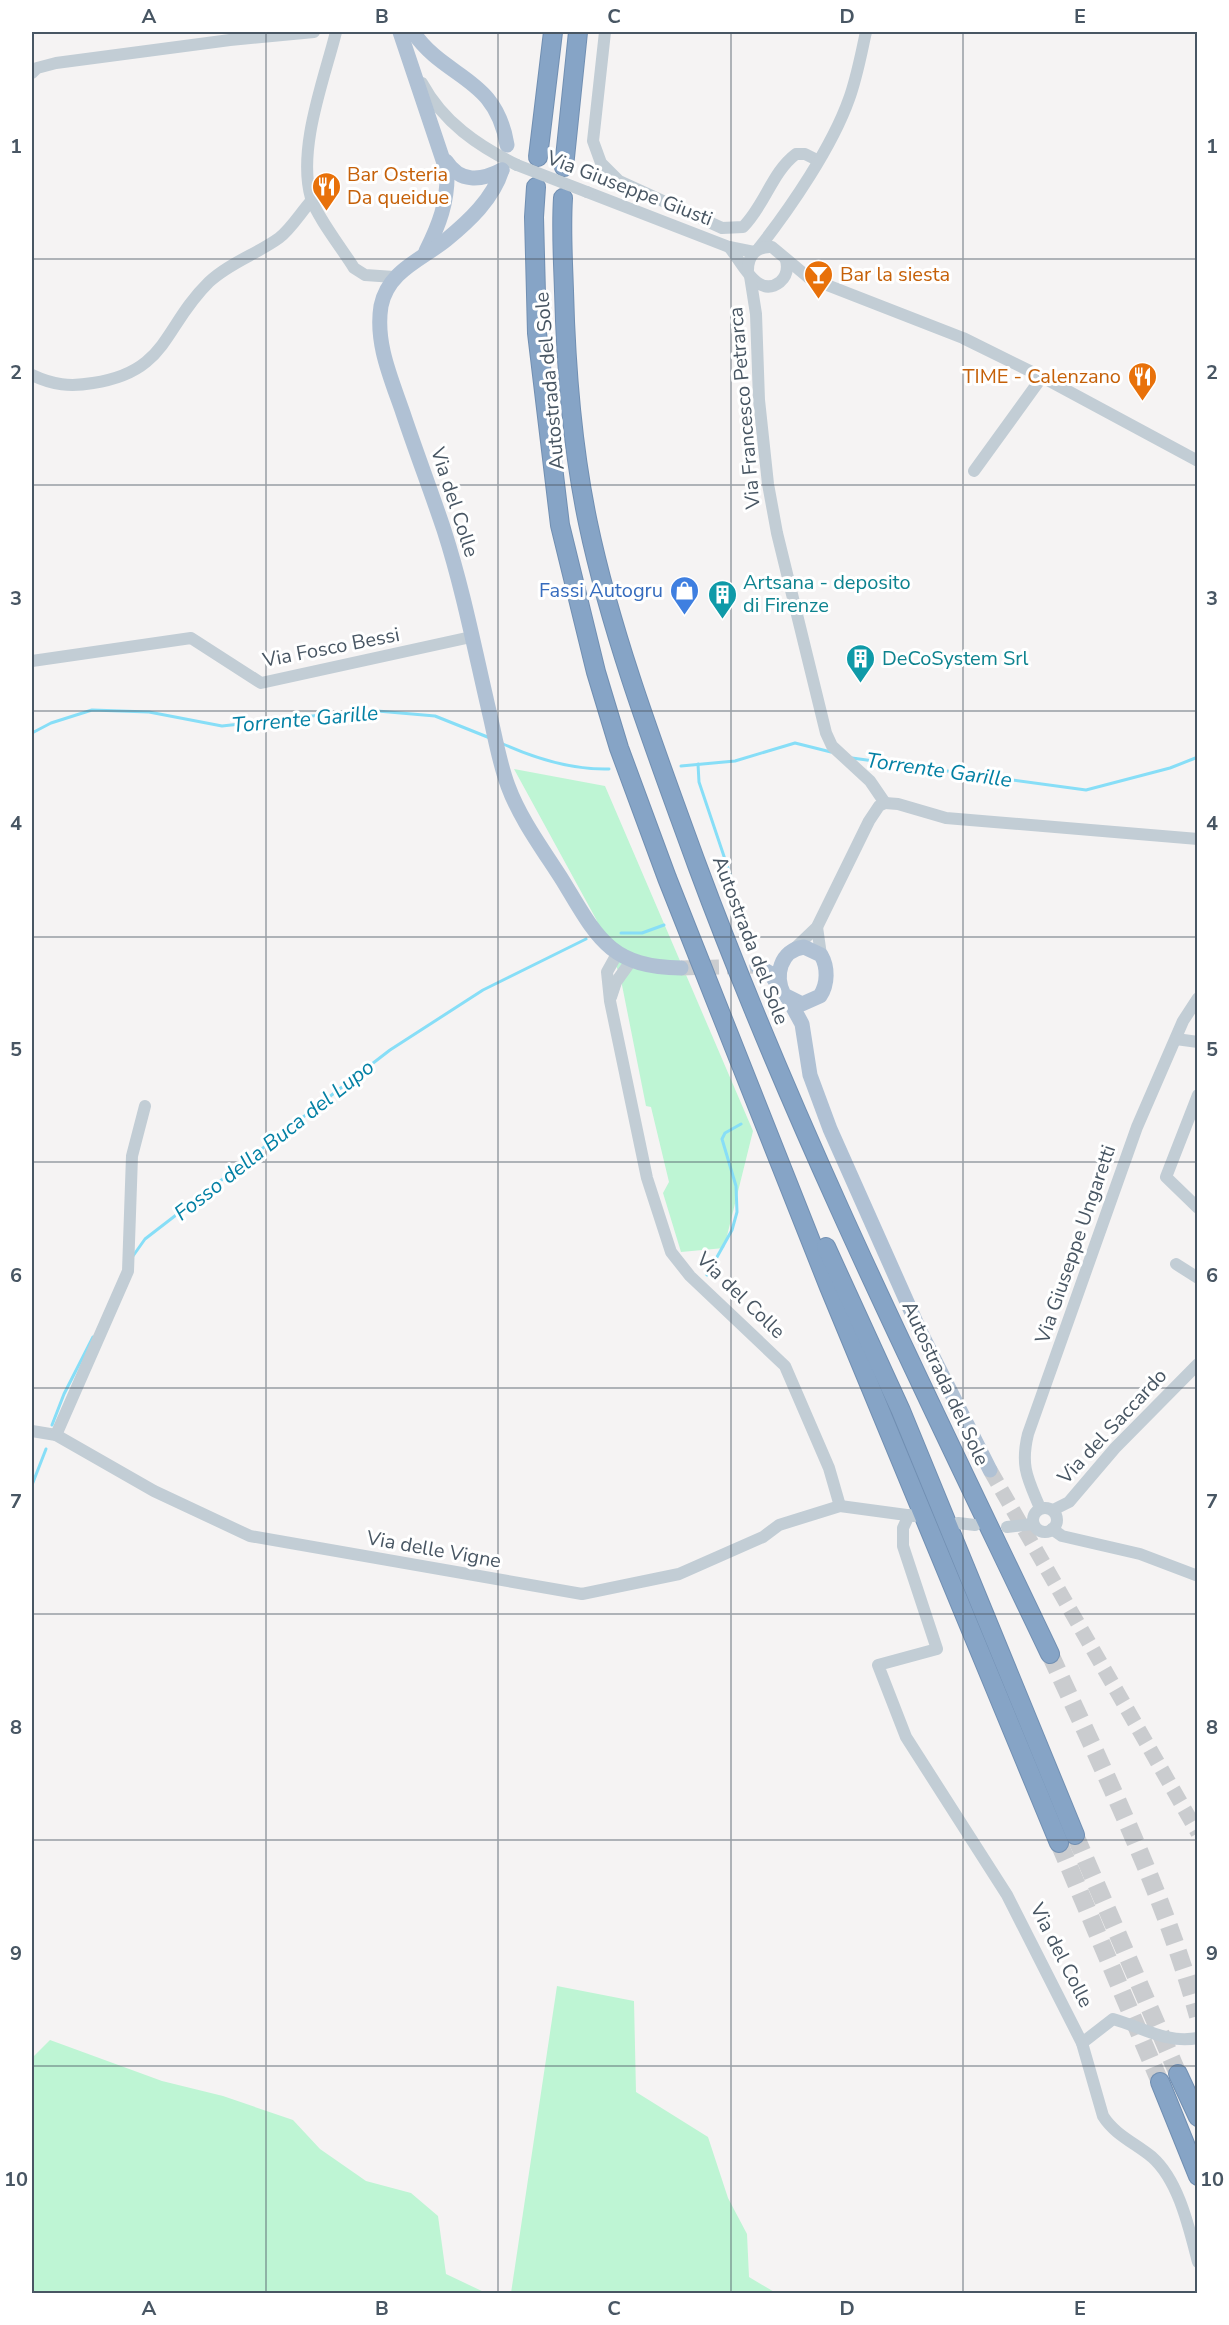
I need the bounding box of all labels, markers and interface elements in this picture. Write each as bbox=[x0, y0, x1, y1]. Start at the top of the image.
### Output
text: A bbox=[142, 3, 157, 30]
text: B bbox=[375, 3, 389, 30]
text: C bbox=[607, 3, 621, 30]
text: D bbox=[839, 3, 855, 30]
text: E bbox=[1074, 3, 1086, 30]
text: 1 bbox=[10, 133, 22, 160]
text: 1 bbox=[1206, 133, 1218, 160]
street label: Via Giuseppe Giusti bbox=[542, 144, 717, 233]
place label: Bar Osteria Da queidue bbox=[347, 161, 449, 211]
restaurant icon: Bar Osteria Da queidue bbox=[310, 170, 342, 212]
bar icon: Bar la siesta bbox=[803, 258, 835, 300]
place label: Bar la siesta bbox=[840, 261, 950, 288]
street label: Autostrada del Sole bbox=[528, 291, 571, 471]
street label: Via Francesco Petrarca bbox=[722, 306, 767, 511]
text: 2 bbox=[10, 359, 22, 386]
text: 2 bbox=[1206, 359, 1218, 386]
restaurant icon: TIME - Calenzano bbox=[1126, 360, 1158, 402]
place label: TIME - Calenzano bbox=[963, 363, 1121, 390]
street label: Via del Colle bbox=[424, 443, 485, 560]
place label: Artsana - deposito di Firenze bbox=[743, 569, 911, 619]
shop icon: Fassi Autogru bbox=[668, 574, 700, 616]
place label: Fassi Autogru bbox=[539, 577, 663, 604]
building icon: Artsana - deposito di Firenze bbox=[706, 578, 738, 620]
text: 3 bbox=[10, 585, 22, 612]
text: 3 bbox=[1206, 585, 1218, 612]
street label: Via Fosco Bessi bbox=[259, 621, 402, 674]
building icon: DeCoSystem Srl bbox=[845, 642, 877, 684]
place label: DeCoSystem Srl bbox=[882, 645, 1028, 672]
water label: Torrente Garille bbox=[231, 699, 379, 739]
water label: Torrente Garille bbox=[864, 746, 1014, 794]
text: 4 bbox=[10, 810, 22, 837]
text: 4 bbox=[1206, 810, 1218, 837]
street label: Autostrada del Sole bbox=[706, 852, 795, 1028]
text: 5 bbox=[10, 1036, 22, 1063]
text: 5 bbox=[1206, 1036, 1218, 1063]
water label: Fosso della Buca del Lupo bbox=[168, 1053, 380, 1227]
street label: Via Giuseppe Ungaretti bbox=[1028, 1141, 1122, 1348]
street label: Via del Colle bbox=[690, 1245, 791, 1345]
text: 6 bbox=[10, 1262, 22, 1289]
text: 6 bbox=[1206, 1262, 1218, 1289]
street label: Autostrada del Sole bbox=[896, 1297, 996, 1470]
street label: Via del Saccardo bbox=[1051, 1363, 1173, 1491]
text: 7 bbox=[10, 1488, 22, 1515]
text: 7 bbox=[1206, 1488, 1218, 1515]
street label: Via delle Vigne bbox=[364, 1524, 503, 1575]
text: 8 bbox=[10, 1714, 22, 1741]
text: 8 bbox=[1206, 1714, 1218, 1741]
street label: Via del Colle bbox=[1023, 1898, 1099, 2012]
text: 9 bbox=[10, 1940, 22, 1967]
text: 9 bbox=[1206, 1940, 1218, 1967]
text: 10 bbox=[4, 2166, 28, 2193]
text: 10 bbox=[1200, 2166, 1224, 2193]
text: A bbox=[142, 2295, 157, 2322]
text: B bbox=[375, 2295, 389, 2322]
text: C bbox=[607, 2295, 621, 2322]
text: D bbox=[839, 2295, 855, 2322]
text: E bbox=[1074, 2295, 1086, 2322]

